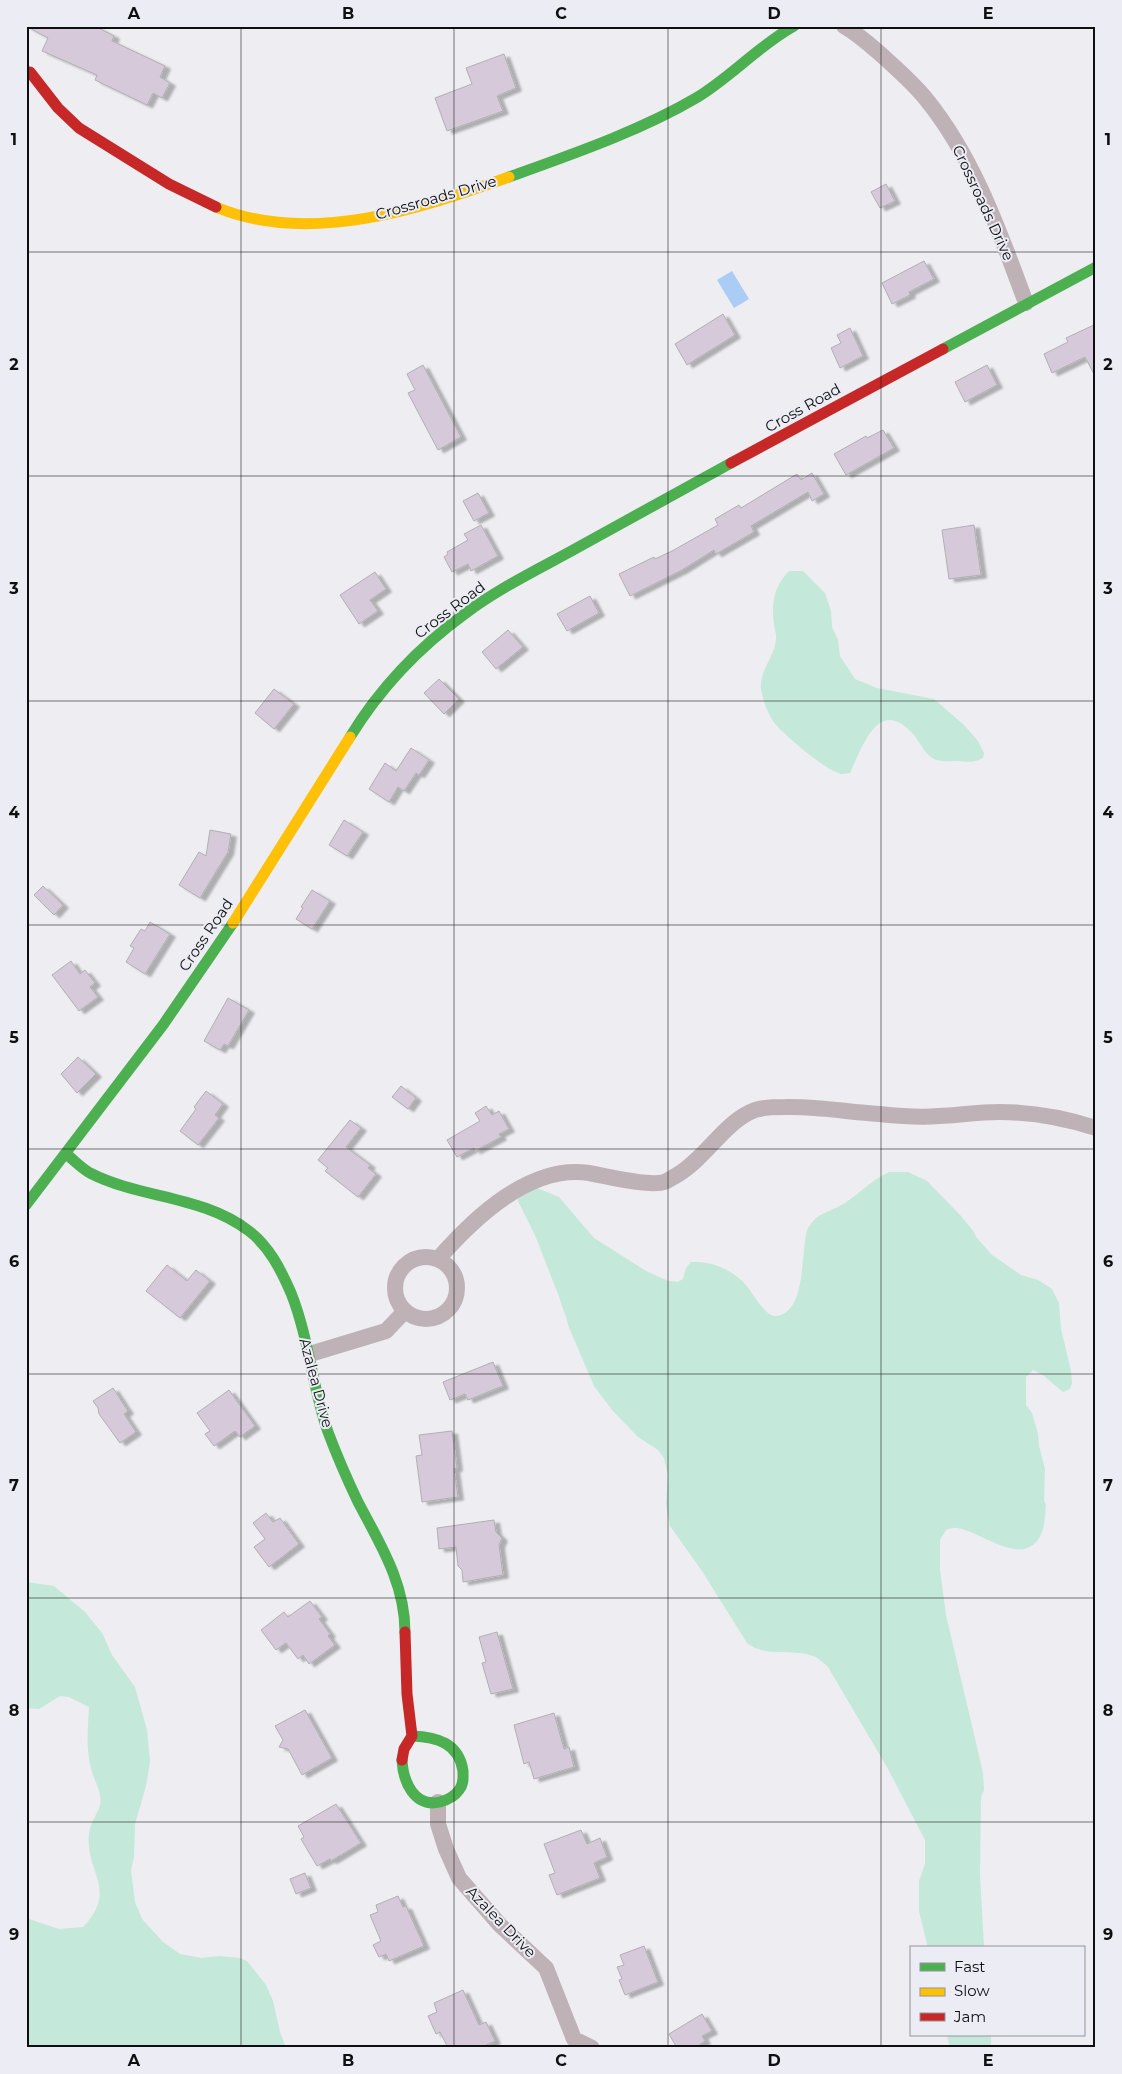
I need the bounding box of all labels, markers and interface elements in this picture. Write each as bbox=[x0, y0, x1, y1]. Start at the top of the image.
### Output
text: A bbox=[127, 4, 141, 23]
text: B bbox=[342, 4, 354, 23]
text: C bbox=[555, 4, 567, 23]
text: D bbox=[767, 4, 781, 23]
text: E bbox=[983, 4, 993, 23]
text: 1 bbox=[11, 130, 17, 149]
text: 1 bbox=[1105, 130, 1111, 149]
street label: Crossroads Drive bbox=[948, 142, 1019, 264]
street label: Crossroads Drive bbox=[373, 171, 499, 224]
text: 2 bbox=[9, 355, 19, 374]
text: 2 bbox=[1103, 355, 1113, 374]
street label: Cross Road bbox=[762, 379, 844, 436]
street label: Cross Road bbox=[411, 577, 489, 642]
text: 3 bbox=[8, 579, 19, 598]
text: 3 bbox=[1102, 579, 1113, 598]
text: 4 bbox=[8, 803, 20, 822]
text: 4 bbox=[1102, 803, 1114, 822]
street label: Cross Road bbox=[174, 895, 237, 975]
text: 5 bbox=[9, 1028, 19, 1047]
text: 5 bbox=[1103, 1028, 1113, 1047]
text: 6 bbox=[9, 1252, 19, 1271]
text: 6 bbox=[1103, 1252, 1113, 1271]
street label: Azalea Drive bbox=[295, 1336, 338, 1430]
text: 7 bbox=[9, 1476, 19, 1495]
text: 7 bbox=[1103, 1476, 1113, 1495]
text: 8 bbox=[9, 1701, 19, 1720]
text: 8 bbox=[1103, 1701, 1113, 1720]
street label: Azalea Drive bbox=[462, 1882, 540, 1961]
text: 9 bbox=[9, 1925, 19, 1944]
text: 9 bbox=[1103, 1925, 1113, 1944]
legend bbox=[910, 1946, 1084, 2036]
text: Fast bbox=[954, 1957, 985, 1976]
text: Slow bbox=[954, 1981, 990, 2000]
text: Jam bbox=[953, 2007, 986, 2026]
text: A bbox=[127, 2051, 141, 2070]
text: B bbox=[342, 2051, 354, 2070]
text: C bbox=[555, 2051, 567, 2070]
text: D bbox=[767, 2051, 781, 2070]
text: E bbox=[983, 2051, 993, 2070]

